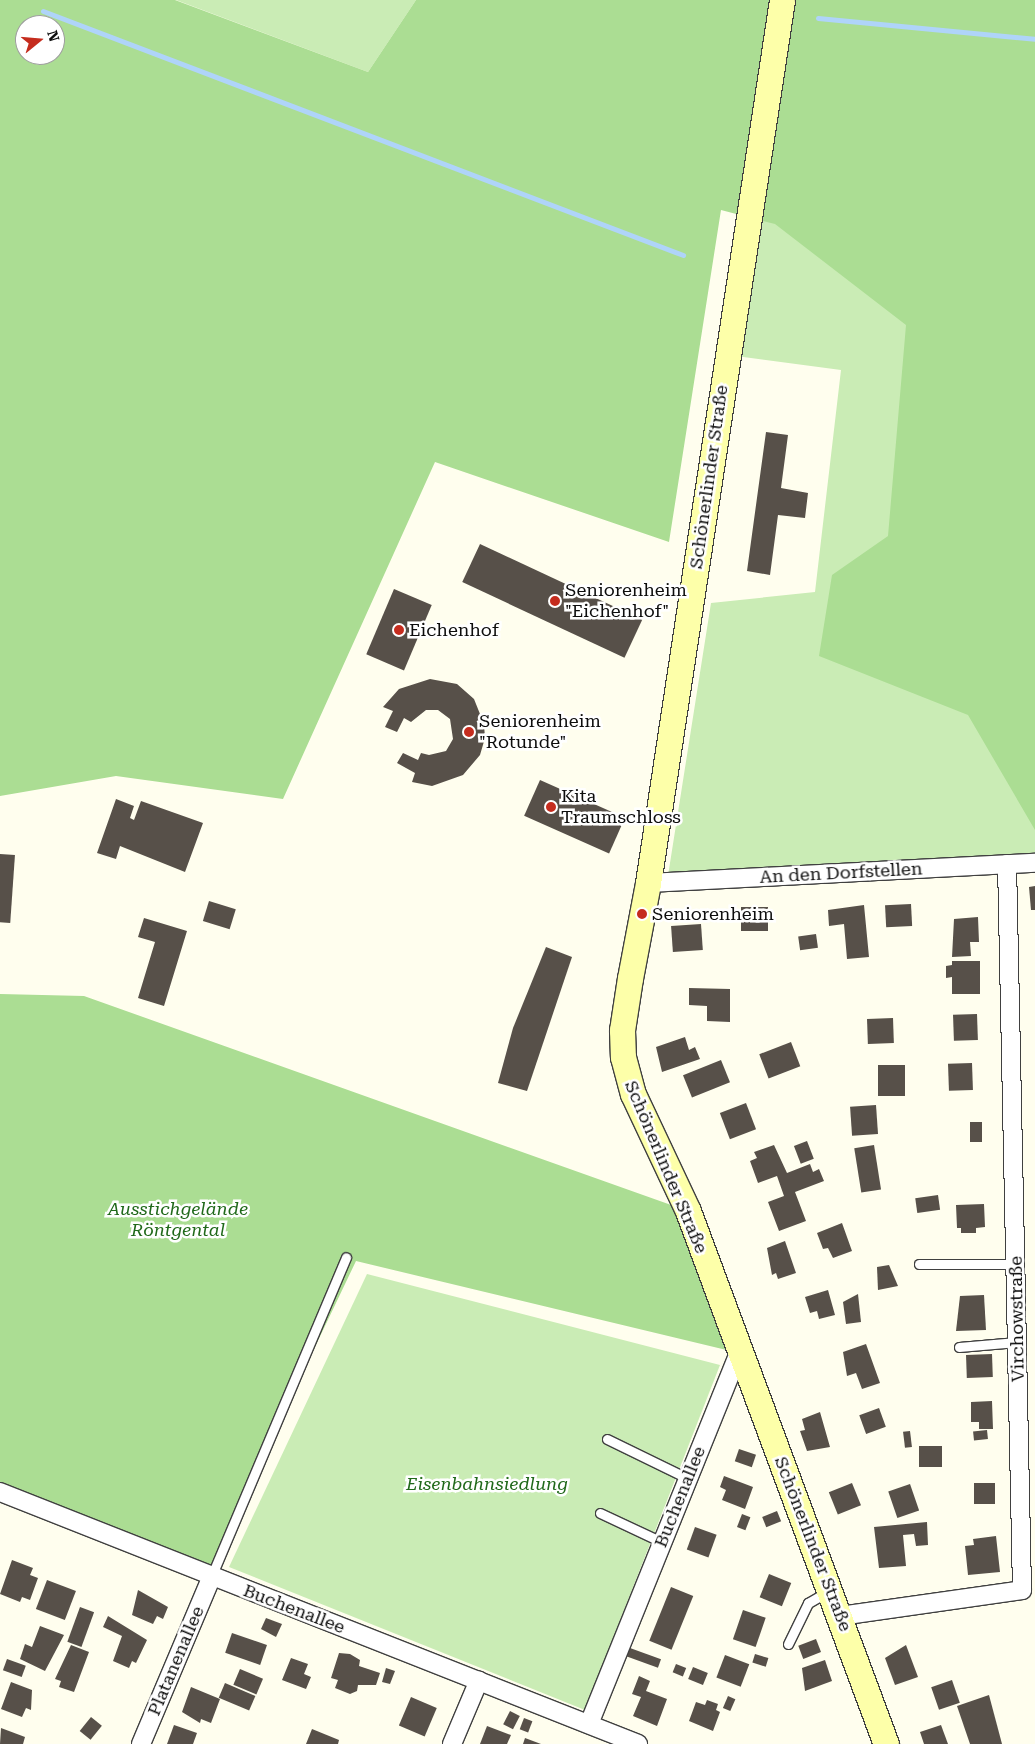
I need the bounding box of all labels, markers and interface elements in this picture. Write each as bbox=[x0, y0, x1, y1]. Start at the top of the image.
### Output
north arrow bbox=[15, 15, 65, 65]
text: N bbox=[44, 28, 63, 43]
street label: Schönerlinder Straße bbox=[685, 384, 733, 570]
place label: Seniorenheim "Eichenhof" bbox=[565, 580, 687, 622]
marker: Seniorenheim "Eichenhof" bbox=[549, 595, 561, 607]
place label: Eichenhof bbox=[409, 619, 499, 641]
marker: Eichenhof bbox=[393, 624, 405, 636]
place label: Seniorenheim "Rotunde" bbox=[479, 711, 601, 754]
marker: Seniorenheim "Rotunde" bbox=[463, 726, 475, 738]
place label: Kita Traumschloss bbox=[561, 786, 681, 829]
marker: Kita Traumschloss bbox=[545, 801, 557, 813]
street label: An den Dorfstellen bbox=[759, 858, 923, 888]
place label: Seniorenheim bbox=[652, 903, 774, 925]
marker: Seniorenheim bbox=[636, 908, 648, 920]
street label: Schönerlinder Straße bbox=[620, 1077, 712, 1257]
park label: Ausstichgelände Röntgental bbox=[108, 1199, 248, 1242]
street label: Virchowstraße bbox=[1005, 1256, 1029, 1382]
street label: Buchenallee bbox=[650, 1443, 710, 1551]
street label: Schönerlinder Straße bbox=[770, 1454, 856, 1634]
park label: Eisenbahnsiedlung bbox=[406, 1473, 568, 1495]
street label: Buchenallee bbox=[240, 1580, 348, 1638]
street label: Platanenallee bbox=[143, 1603, 209, 1719]

